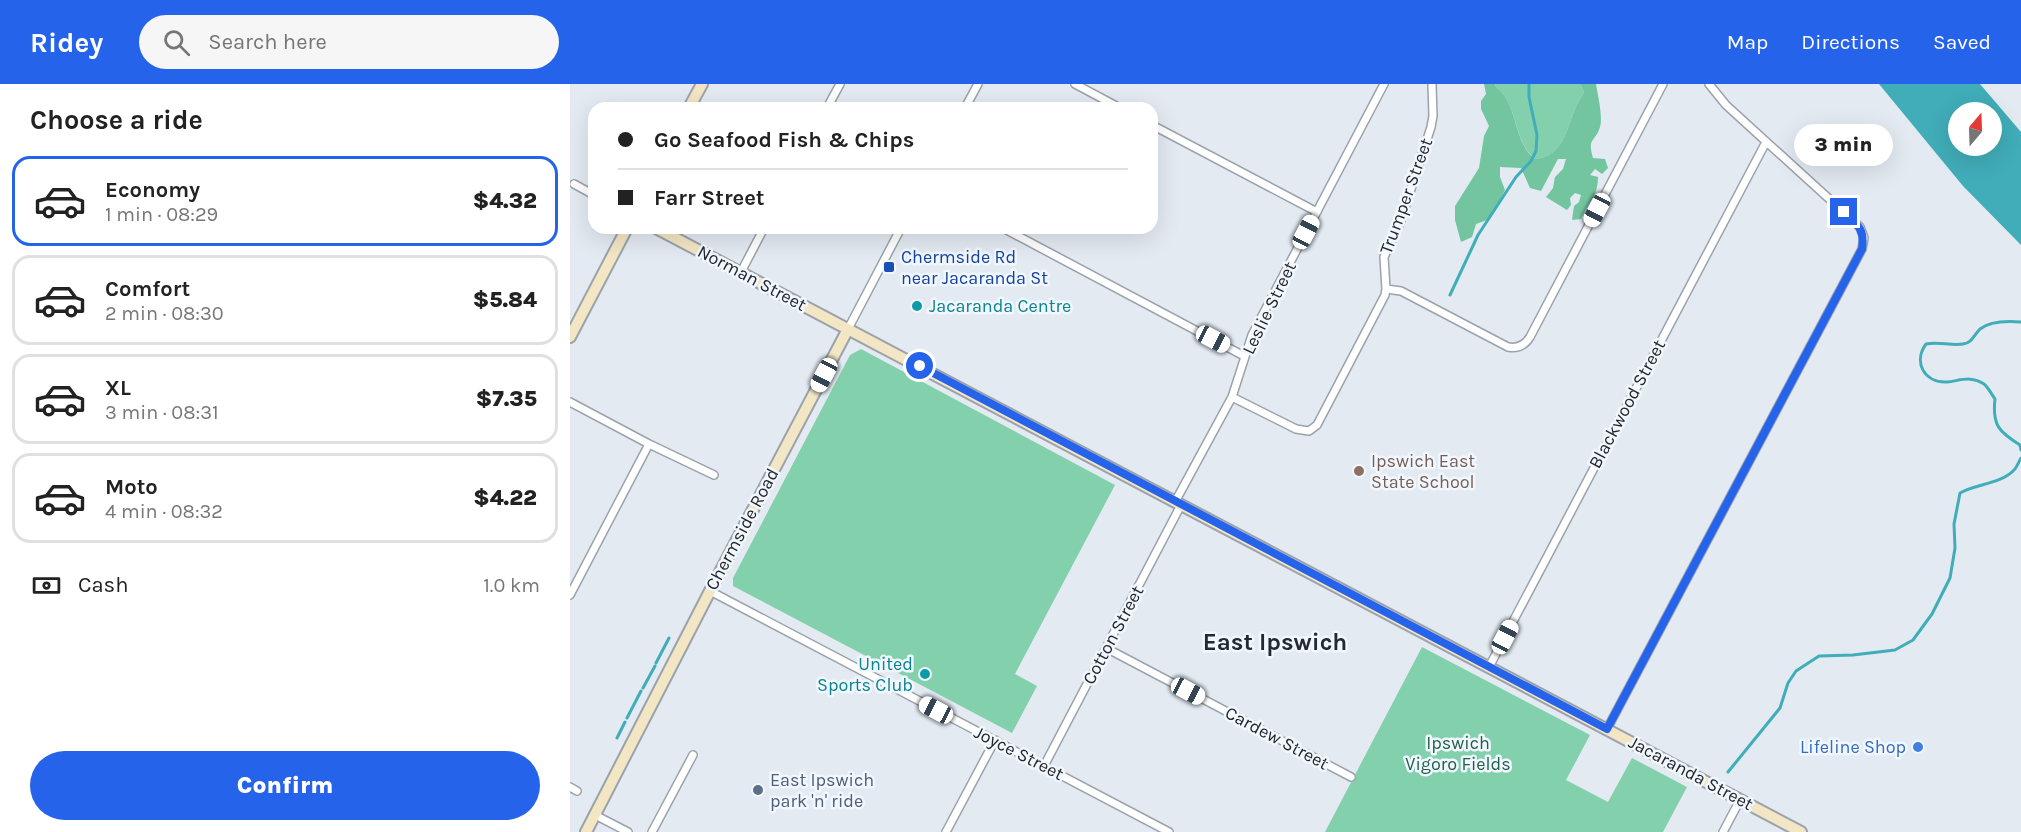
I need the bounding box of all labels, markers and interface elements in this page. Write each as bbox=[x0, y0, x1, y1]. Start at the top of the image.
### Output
search box bbox=[139, 15, 559, 69]
text: Ridey bbox=[30, 26, 103, 59]
icon: search bbox=[160, 26, 193, 59]
text: Search here bbox=[208, 29, 327, 55]
text: Map bbox=[1727, 30, 1768, 54]
text: Directions bbox=[1801, 30, 1900, 54]
text: Saved bbox=[1933, 30, 1991, 54]
north arrow bbox=[1948, 102, 2002, 156]
map controls bbox=[1948, 102, 2002, 156]
text: Choose a ride bbox=[30, 104, 203, 136]
callout: 3 min bbox=[1794, 125, 1894, 167]
text: Go Seafood Fish & Chips bbox=[654, 127, 914, 153]
text: 3 min bbox=[1815, 133, 1872, 156]
street label: Trumper Street bbox=[1375, 135, 1437, 257]
icon: car bbox=[33, 174, 87, 228]
text: Economy bbox=[105, 177, 200, 203]
text: Farr Street bbox=[654, 185, 765, 211]
text: $4.32 bbox=[473, 188, 537, 214]
car bbox=[1581, 190, 1613, 230]
route end bbox=[1830, 198, 1857, 225]
text: 1 min · 08:29 bbox=[105, 203, 218, 226]
car bbox=[1290, 212, 1322, 252]
street label: Norman Street bbox=[694, 240, 810, 316]
place label: Chermside Rd near Jacaranda St bbox=[901, 246, 1048, 289]
street label: Leslie Street bbox=[1237, 258, 1301, 358]
marker: Chermside Rd near Jacaranda St bbox=[882, 260, 896, 274]
icon: car bbox=[33, 273, 87, 327]
text: Comfort bbox=[105, 276, 190, 302]
text: $5.84 bbox=[473, 287, 537, 313]
place label: Jacaranda Centre bbox=[929, 295, 1071, 317]
marker: Jacaranda Centre bbox=[910, 299, 924, 313]
text: 2 min · 08:30 bbox=[105, 302, 224, 325]
car bbox=[1193, 323, 1233, 355]
street label: Blackwood Street bbox=[1584, 336, 1670, 472]
route start bbox=[906, 352, 933, 379]
car bbox=[808, 355, 840, 395]
icon: car bbox=[33, 372, 87, 426]
text: XL bbox=[105, 375, 131, 401]
text: $7.35 bbox=[476, 386, 537, 412]
text: 3 min · 08:31 bbox=[105, 401, 219, 424]
place label: Ipswich East State School bbox=[1371, 450, 1475, 493]
street label: Chermside Road bbox=[701, 464, 783, 594]
marker: Ipswich East State School bbox=[1352, 464, 1366, 478]
icon: car bbox=[33, 471, 87, 525]
text: Moto bbox=[105, 474, 158, 500]
text: $4.22 bbox=[473, 485, 537, 511]
text: 4 min · 08:32 bbox=[105, 500, 223, 523]
icon: cash bbox=[30, 569, 63, 602]
text: Cash bbox=[78, 572, 128, 598]
text: 1.0 km bbox=[483, 574, 540, 597]
street label: Cotton Street bbox=[1078, 582, 1148, 688]
car bbox=[1489, 617, 1521, 657]
district label: East Ipswich bbox=[1203, 628, 1347, 656]
place label: United Sports Club bbox=[817, 653, 913, 696]
marker: United Sports Club bbox=[918, 667, 932, 681]
car bbox=[1168, 675, 1208, 707]
car bbox=[916, 694, 956, 726]
street label: Cardew Street bbox=[1221, 702, 1333, 775]
street label: Joyce Street bbox=[970, 721, 1068, 785]
street label: Jacaranda Street bbox=[1625, 731, 1757, 815]
park label: Ipswich Vigoro Fields bbox=[1405, 732, 1511, 775]
place label: Lifeline Shop bbox=[1800, 736, 1906, 758]
marker: Lifeline Shop bbox=[1911, 740, 1925, 754]
button: Confirm bbox=[30, 751, 540, 820]
place label: East Ipswich park 'n' ride bbox=[770, 769, 874, 812]
marker: East Ipswich park 'n' ride bbox=[751, 783, 765, 797]

